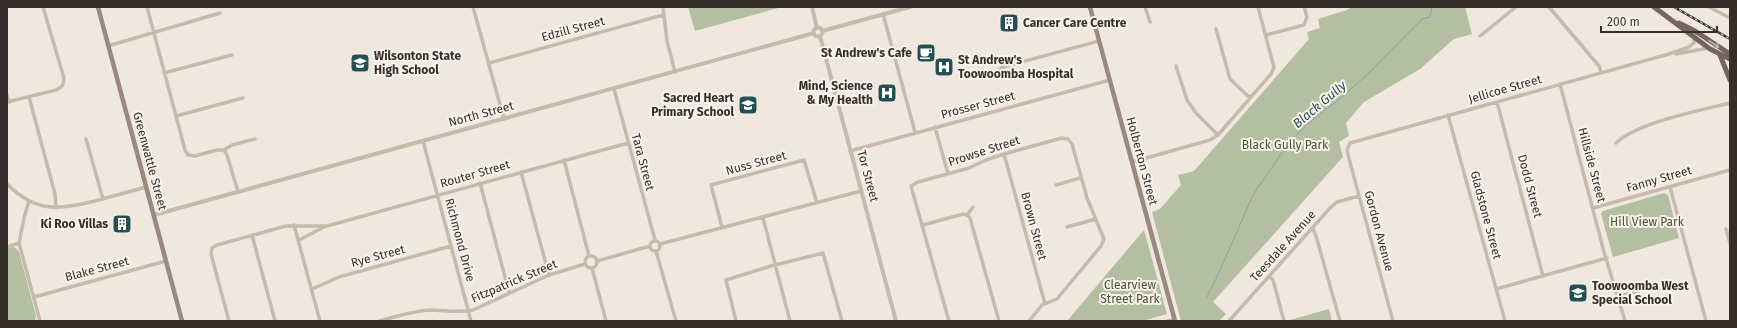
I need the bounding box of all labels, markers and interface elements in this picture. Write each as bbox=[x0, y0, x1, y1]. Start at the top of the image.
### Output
scale bar bbox=[1601, 8, 1717, 34]
building icon: Cancer Care Centre bbox=[998, 12, 1020, 34]
street label: Edzill Street bbox=[540, 14, 607, 44]
text: 200 m bbox=[1607, 15, 1640, 29]
place label: Cancer Care Centre bbox=[1023, 16, 1127, 30]
one-way arrow bbox=[1709, 40, 1720, 48]
cafe icon: St Andrew's Cafe bbox=[915, 42, 937, 64]
place label: St Andrew's Cafe bbox=[821, 46, 912, 60]
place label: Wilsonton State High School bbox=[374, 49, 461, 77]
school or university icon: Wilsonton State High School bbox=[349, 52, 371, 74]
place label: St Andrew's Toowoomba Hospital bbox=[958, 53, 1074, 81]
hospital icon: St Andrew's Toowoomba Hospital bbox=[933, 56, 955, 78]
street label: Jellicoe Street bbox=[1467, 72, 1544, 106]
water label: Black Gully bbox=[1290, 77, 1349, 131]
place label: Mind, Science & My Health bbox=[799, 79, 873, 107]
hospital icon: Mind, Science & My Health bbox=[876, 82, 898, 104]
street label: Prosser Street bbox=[939, 88, 1017, 122]
place label: Sacred Heart Primary School bbox=[651, 91, 734, 119]
school or university icon: Sacred Heart Primary School bbox=[737, 94, 759, 116]
street label: North Street bbox=[447, 98, 516, 129]
street label: Greenwattle Street bbox=[130, 110, 170, 212]
street label: Holberton Street bbox=[1123, 115, 1161, 207]
street label: Hillside Street bbox=[1575, 126, 1609, 205]
street label: Tara Street bbox=[629, 132, 658, 193]
street label: Prowse Street bbox=[946, 133, 1022, 169]
park label: Black Gully Park bbox=[1242, 138, 1329, 152]
street label: Nuss Street bbox=[724, 148, 788, 178]
street label: Tor Street bbox=[854, 149, 882, 204]
street label: Dodd Street bbox=[1515, 153, 1545, 220]
street label: Router Street bbox=[438, 157, 512, 191]
street label: Fanny Street bbox=[1625, 163, 1694, 195]
street label: Gladstone Street bbox=[1467, 169, 1505, 261]
street label: Gordon Avenue bbox=[1361, 189, 1397, 273]
street label: Brown Street bbox=[1018, 190, 1050, 262]
street label: Richmond Drive bbox=[442, 197, 478, 283]
street label: Teesdale Avenue bbox=[1247, 208, 1319, 284]
building icon: Ki Roo Villas bbox=[111, 213, 133, 235]
park label: Hill View Park bbox=[1610, 215, 1685, 229]
place label: Ki Roo Villas bbox=[41, 217, 108, 231]
street label: Rye Street bbox=[349, 242, 407, 270]
street label: Blake Street bbox=[64, 254, 131, 284]
street label: Fitzpatrick Street bbox=[469, 256, 560, 305]
park label: Clearview Street Park bbox=[1100, 278, 1161, 306]
place label: Toowoomba West Special School bbox=[1592, 279, 1689, 307]
school or university icon: Toowoomba West Special School bbox=[1567, 282, 1589, 304]

